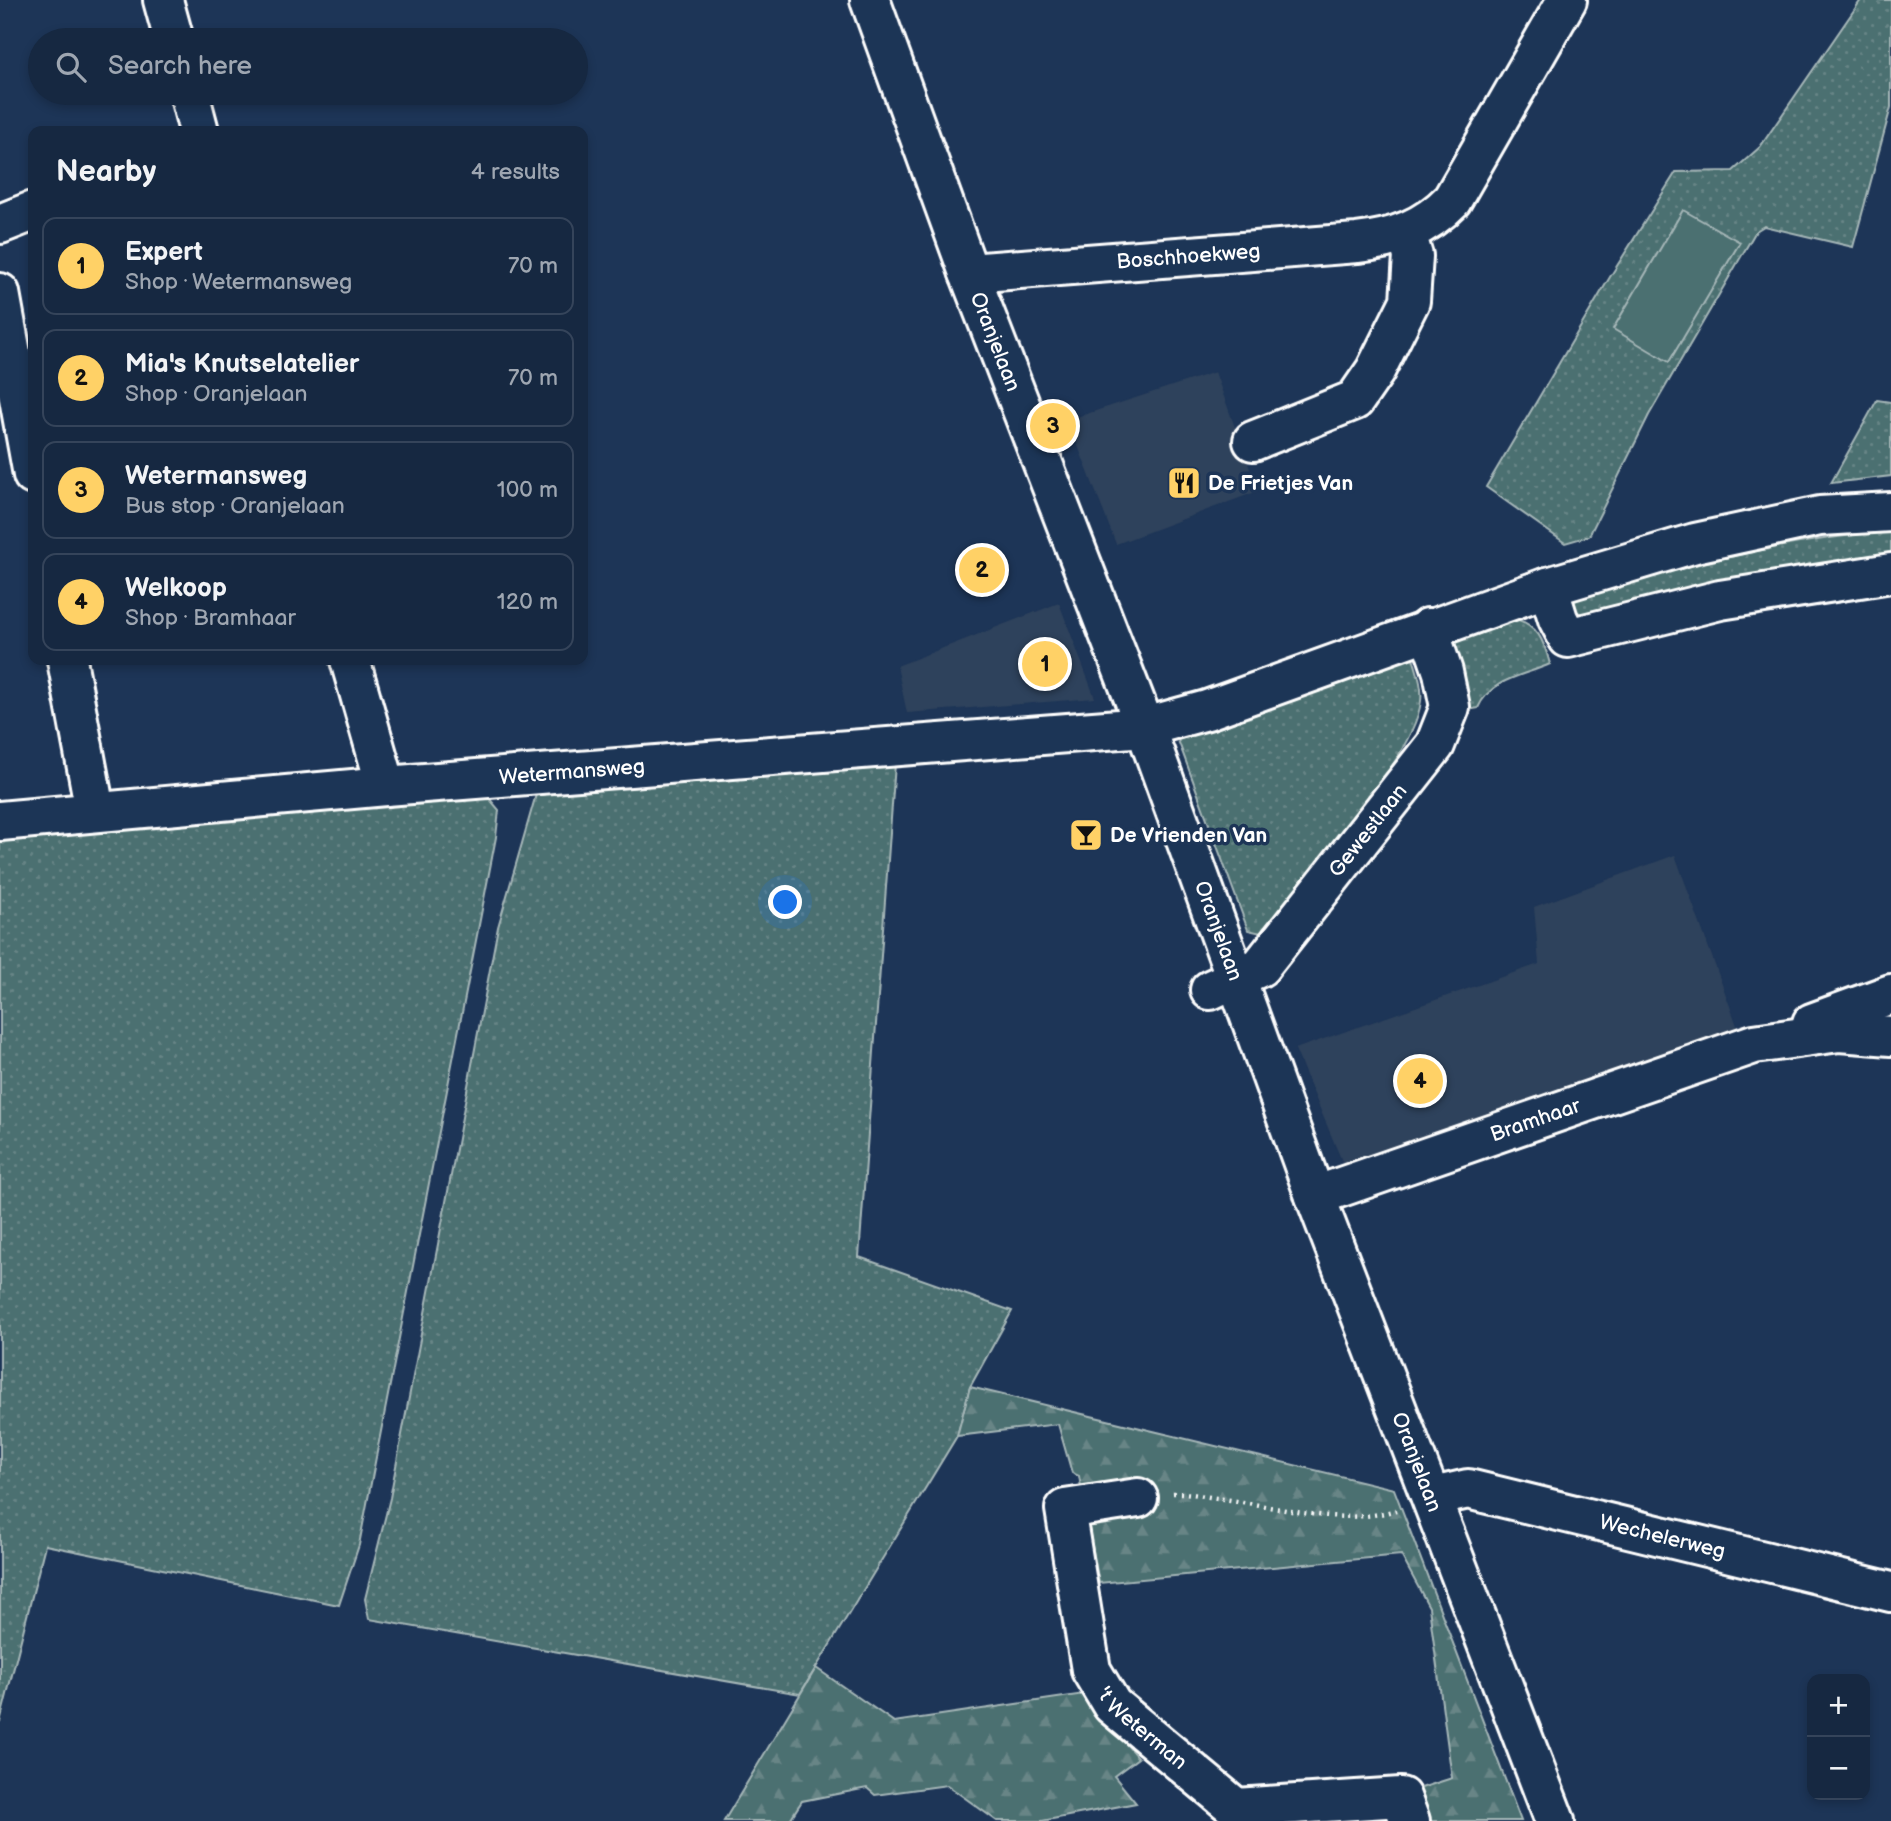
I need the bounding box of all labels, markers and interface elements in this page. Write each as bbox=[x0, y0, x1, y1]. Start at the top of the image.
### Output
search box bbox=[28, 28, 588, 105]
icon: search bbox=[52, 48, 90, 86]
text: Search here bbox=[108, 51, 252, 82]
text: Nearby bbox=[56, 154, 156, 190]
text: 4 results bbox=[471, 158, 560, 186]
text: Expert bbox=[125, 237, 203, 268]
street label: Boschhoekweg bbox=[1115, 239, 1261, 275]
text: 1 bbox=[76, 252, 86, 280]
text: 70 m bbox=[508, 252, 558, 280]
text: Shop · Wetermansweg bbox=[125, 268, 352, 296]
street label: Oranjelaan bbox=[965, 289, 1026, 395]
text: Mia's Knutselatelier bbox=[125, 349, 359, 380]
text: 2 bbox=[74, 364, 88, 392]
text: 70 m bbox=[508, 364, 558, 392]
text: Shop · Oranjelaan bbox=[125, 380, 307, 408]
pin: 3 bbox=[1030, 400, 1076, 452]
text: Wetermansweg bbox=[125, 461, 307, 492]
restaurant icon: De Frietjes Van bbox=[1165, 464, 1203, 502]
place label: De Frietjes Van bbox=[1208, 471, 1353, 496]
text: 3 bbox=[74, 476, 88, 504]
text: 100 m bbox=[497, 476, 558, 504]
text: Bus stop · Oranjelaan bbox=[125, 492, 345, 520]
pin: 2 bbox=[959, 544, 1005, 596]
text: Welkoop bbox=[125, 573, 227, 604]
text: 4 bbox=[74, 588, 88, 616]
text: 120 m bbox=[497, 588, 558, 616]
text: Shop · Bramhaar bbox=[125, 604, 296, 632]
pin: 1 bbox=[1022, 638, 1068, 690]
street label: Wetermansweg bbox=[498, 754, 646, 790]
street label: Gewestlaan bbox=[1324, 779, 1412, 882]
bar icon: De Vrienden Van bbox=[1067, 816, 1105, 854]
place label: De Vrienden Van bbox=[1110, 823, 1267, 848]
street label: Oranjelaan bbox=[1189, 877, 1248, 984]
your location bbox=[768, 885, 802, 919]
pin: 4 bbox=[1397, 1055, 1443, 1107]
street label: Bramhaar bbox=[1487, 1093, 1584, 1147]
street label: Oranjelaan bbox=[1386, 1409, 1447, 1515]
street label: Wechelerweg bbox=[1597, 1509, 1728, 1564]
map controls bbox=[1807, 1674, 1870, 1800]
button: + bbox=[1807, 1674, 1870, 1737]
street label: 't Weterman bbox=[1091, 1682, 1192, 1775]
button: − bbox=[1807, 1737, 1870, 1800]

